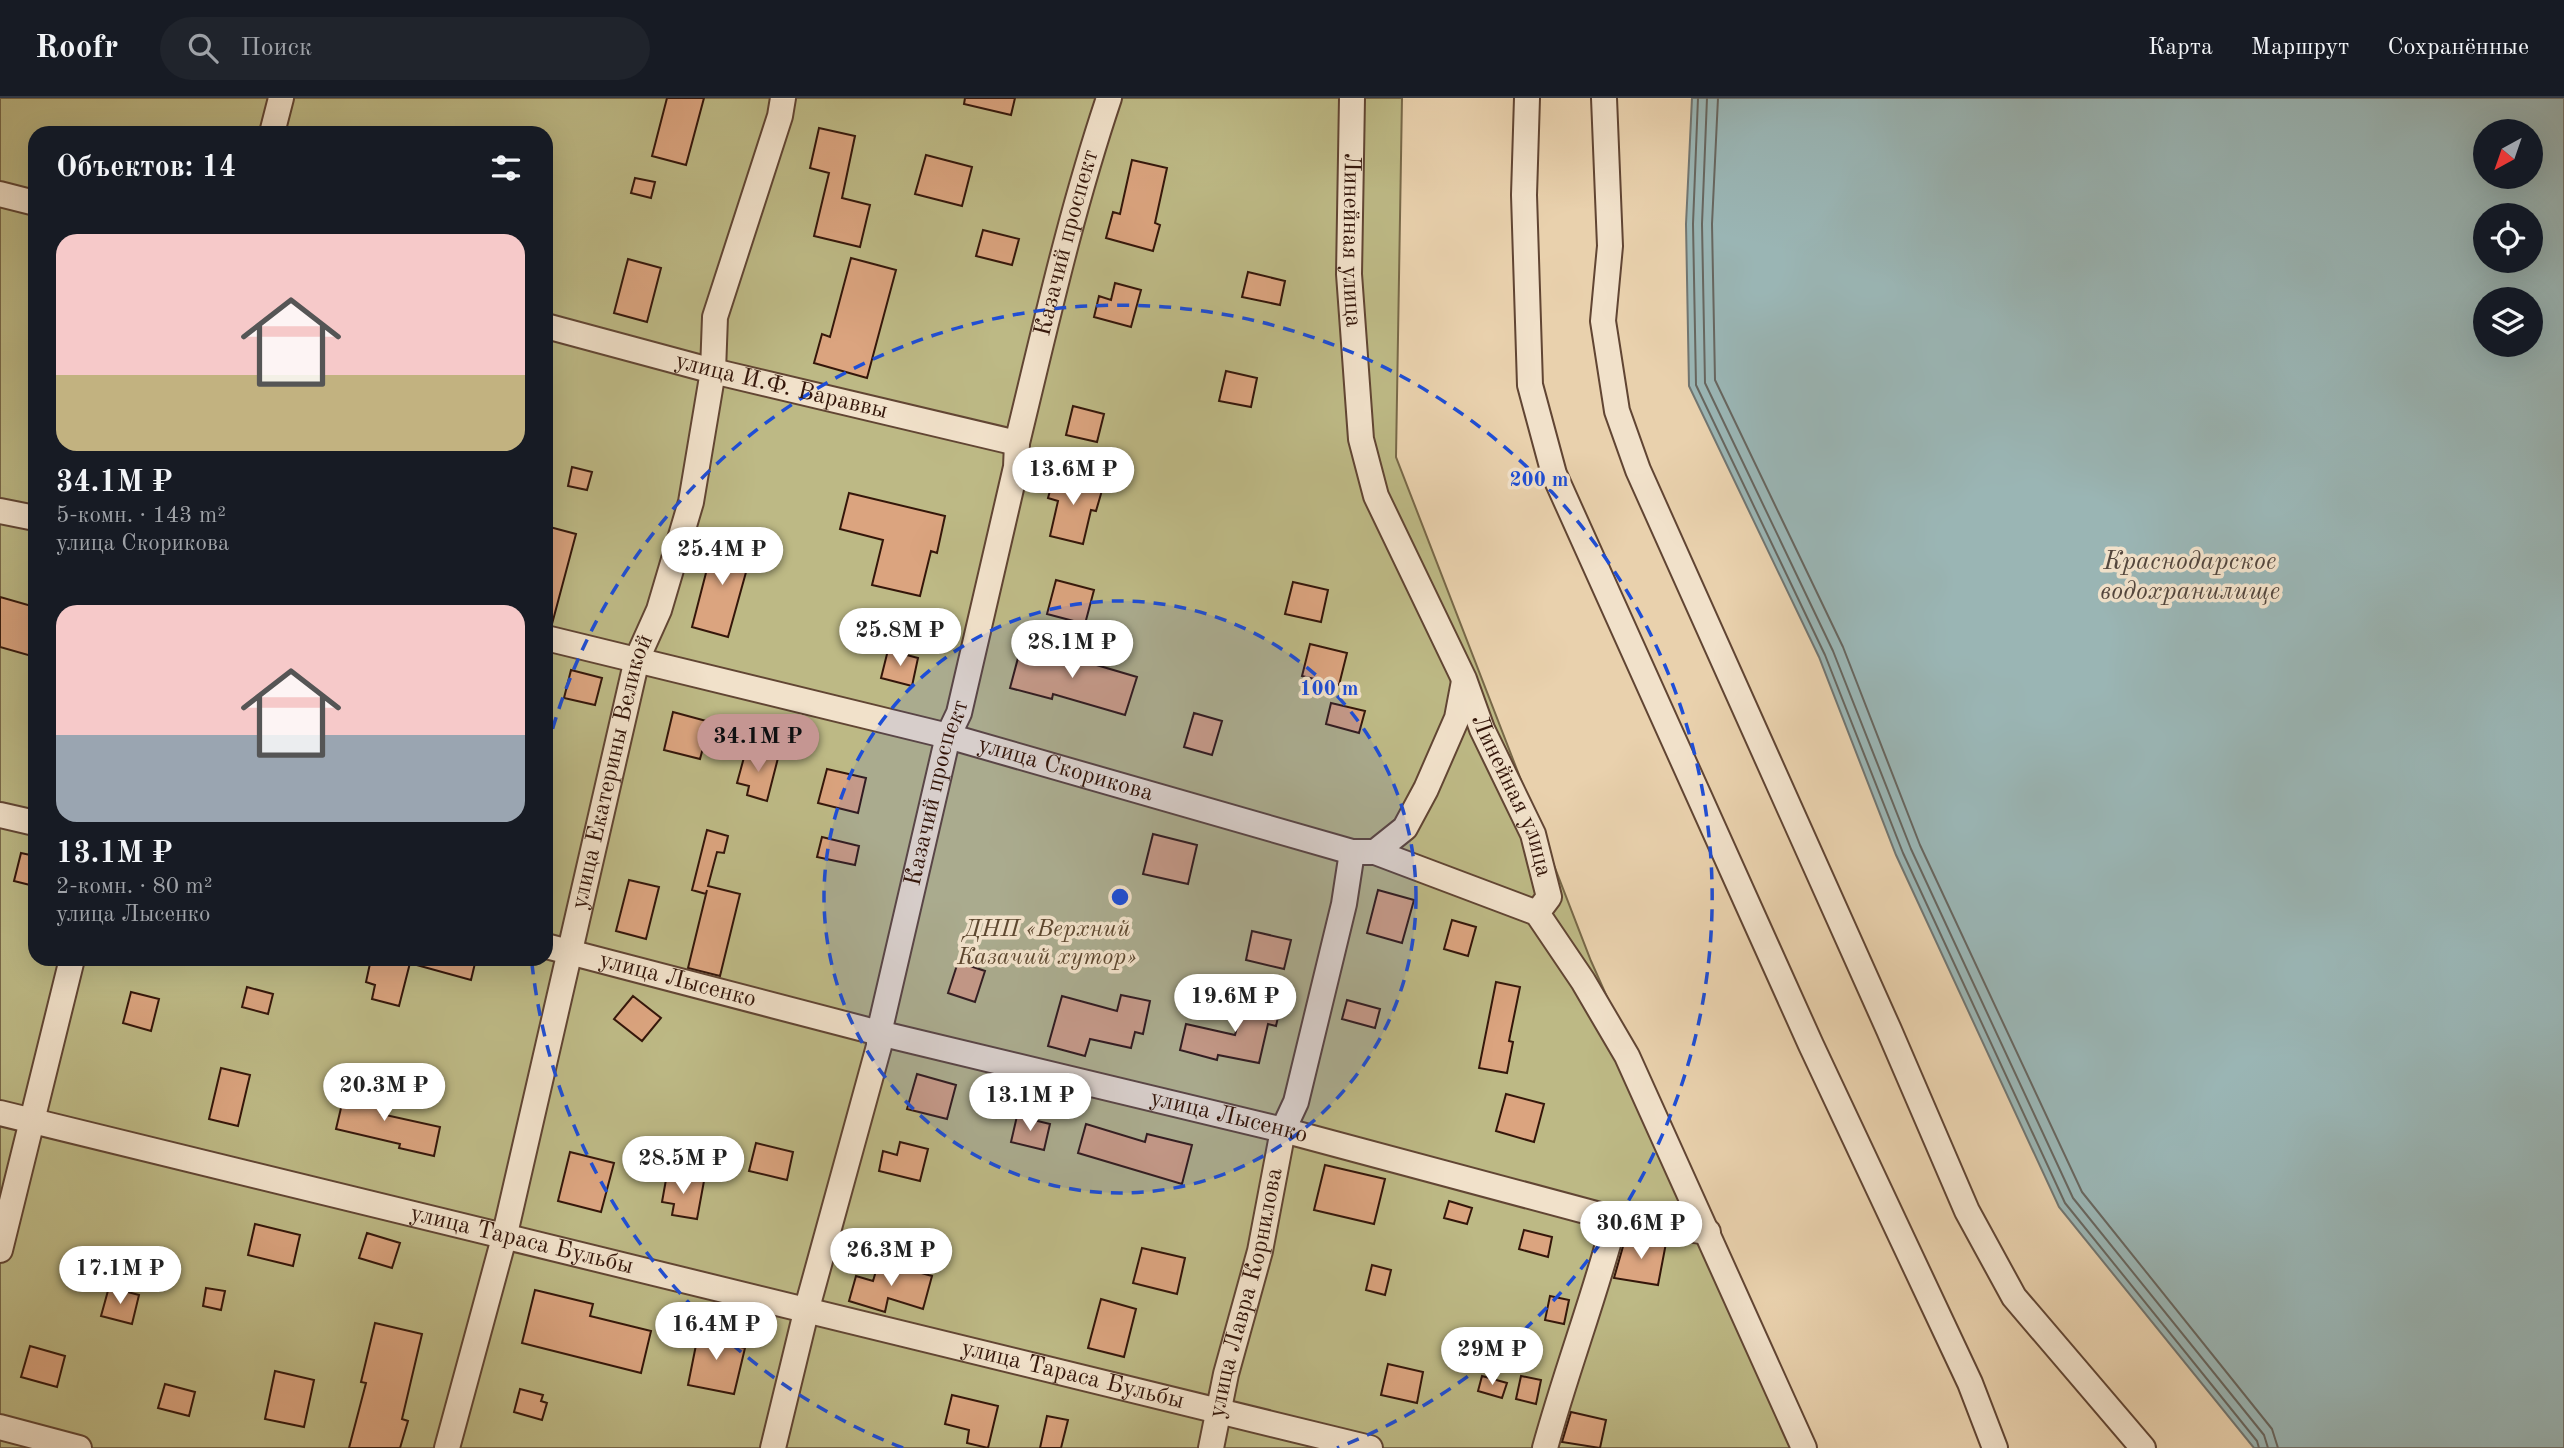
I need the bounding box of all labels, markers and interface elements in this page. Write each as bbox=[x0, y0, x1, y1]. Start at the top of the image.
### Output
search box bbox=[160, 17, 650, 80]
icon: search bbox=[184, 29, 222, 67]
text: Roofr bbox=[35, 32, 118, 65]
text: Поиск bbox=[240, 35, 312, 61]
text: Карта bbox=[2148, 36, 2213, 60]
text: Маршрут bbox=[2251, 36, 2349, 60]
text: Сохранённые bbox=[2387, 36, 2529, 60]
north arrow bbox=[2473, 119, 2543, 189]
map controls bbox=[2473, 119, 2543, 357]
street label: Казачий проспект bbox=[1031, 147, 1104, 339]
icon: filters bbox=[487, 149, 525, 187]
text: Объектов: 14 bbox=[56, 153, 236, 183]
street label: Линейная улица bbox=[1337, 153, 1365, 328]
button: locate bbox=[2473, 203, 2543, 273]
icon: home bbox=[228, 279, 354, 405]
button: layers bbox=[2473, 287, 2543, 357]
street label: улица И.Ф. Вараввы bbox=[673, 349, 890, 424]
pin: 13.6M ₽ bbox=[1008, 448, 1138, 507]
text: 13.6M ₽ bbox=[1028, 458, 1118, 481]
text: 34.1M ₽ bbox=[56, 468, 173, 498]
text: 200 m bbox=[1509, 470, 1569, 491]
text: 5-комн. · 143 m² bbox=[56, 504, 226, 527]
pin: 25.4M ₽ bbox=[657, 528, 787, 587]
text: улица Скорикова bbox=[56, 532, 229, 555]
text: 25.4M ₽ bbox=[677, 538, 767, 561]
water label: Краснодарское водохранилище bbox=[2100, 549, 2280, 605]
pin: 25.8M ₽ bbox=[835, 608, 965, 668]
text: 25.8M ₽ bbox=[855, 619, 945, 642]
pin: 28.1M ₽ bbox=[1007, 620, 1137, 680]
street label: улица Екатерины Великой bbox=[568, 631, 658, 912]
text: 28.1M ₽ bbox=[1027, 631, 1117, 654]
icon: home bbox=[228, 650, 354, 776]
text: 100 m bbox=[1299, 679, 1359, 700]
street label: Казачий проспект bbox=[902, 698, 974, 888]
street label: Линейная улица bbox=[1466, 712, 1555, 880]
pin: 34.1M ₽ bbox=[693, 714, 823, 774]
text: 34.1M ₽ bbox=[713, 725, 803, 748]
street label: улица Скорикова bbox=[975, 733, 1156, 806]
text: 13.1M ₽ bbox=[56, 839, 173, 869]
text: 2-комн. · 80 m² bbox=[56, 875, 213, 898]
centre of rings bbox=[1108, 885, 1132, 909]
text: улица Лысенко bbox=[56, 903, 211, 926]
park label: ДНП «Верхний Казачий хутор» bbox=[956, 918, 1137, 970]
street label: улица Лысенко bbox=[596, 948, 759, 1012]
pin: 19.6M ₽ bbox=[1170, 974, 1300, 1034]
text: 19.6M ₽ bbox=[1190, 985, 1280, 1008]
pin: 20.3M ₽ bbox=[319, 1063, 449, 1123]
text: 20.3M ₽ bbox=[339, 1074, 429, 1097]
pin: 13.1M ₽ bbox=[965, 1074, 1095, 1133]
text: 13.1M ₽ bbox=[985, 1084, 1075, 1107]
street label: улица Лысенко bbox=[1148, 1087, 1310, 1148]
pin: 28.5M ₽ bbox=[618, 1136, 748, 1196]
text: 28.5M ₽ bbox=[638, 1147, 728, 1170]
street label: улица Лавра Корнилова bbox=[1205, 1166, 1288, 1420]
street label: улица Тараса Бульбы bbox=[408, 1202, 636, 1279]
pin: 30.6M ₽ bbox=[1576, 1202, 1706, 1261]
text: 30.6M ₽ bbox=[1596, 1212, 1686, 1235]
pin: 26.3M ₽ bbox=[826, 1228, 956, 1288]
text: 26.3M ₽ bbox=[846, 1239, 936, 1262]
pin: 17.1M ₽ bbox=[55, 1246, 185, 1306]
text: 17.1M ₽ bbox=[75, 1257, 165, 1280]
pin: 16.4M ₽ bbox=[651, 1302, 781, 1362]
text: 16.4M ₽ bbox=[671, 1313, 761, 1336]
pin: 29M ₽ bbox=[1443, 1328, 1541, 1387]
street label: улица Тараса Бульбы bbox=[958, 1336, 1186, 1414]
text: 29M ₽ bbox=[1457, 1338, 1527, 1361]

